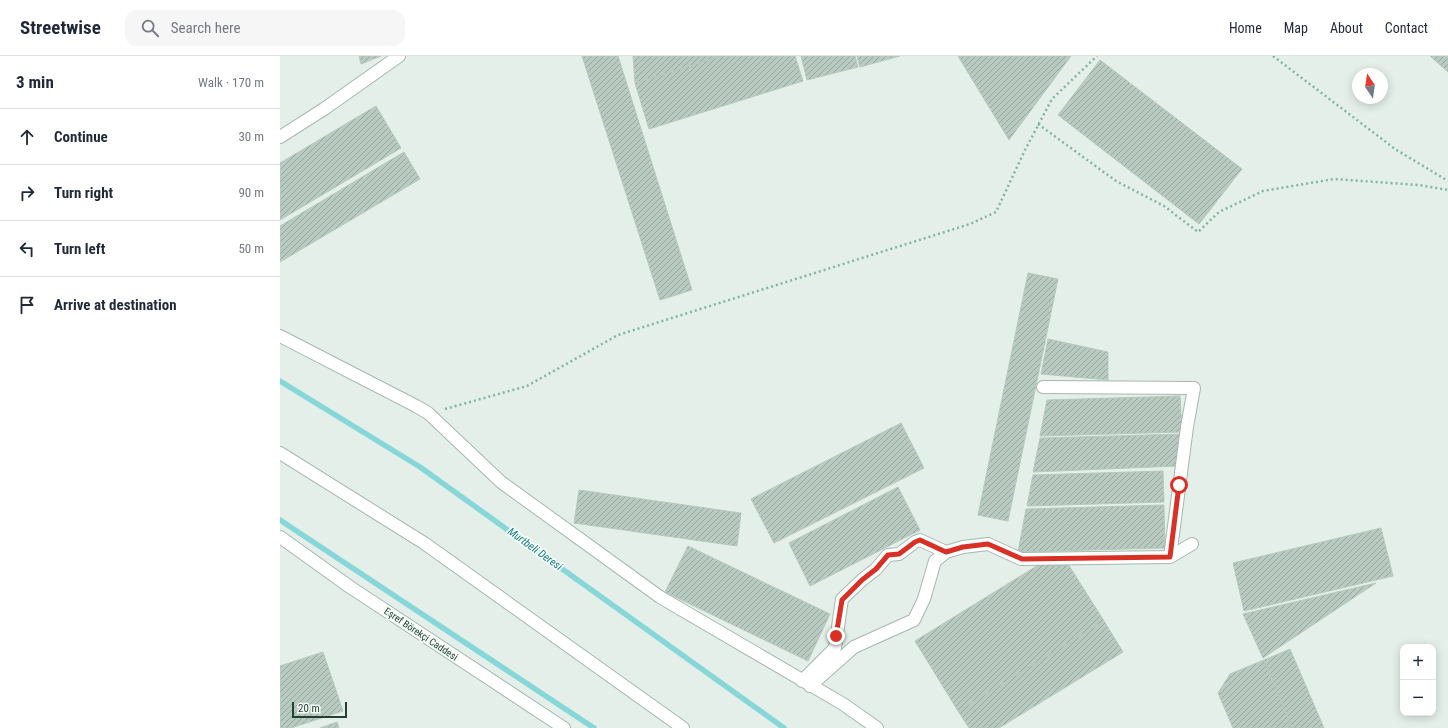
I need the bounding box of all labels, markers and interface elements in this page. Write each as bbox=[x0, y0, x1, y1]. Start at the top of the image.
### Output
search box bbox=[125, 10, 405, 46]
text: Streetwise bbox=[20, 16, 101, 39]
icon: search bbox=[139, 17, 161, 39]
text: Search here bbox=[171, 19, 241, 37]
text: Home bbox=[1229, 20, 1262, 36]
text: Map bbox=[1284, 20, 1308, 36]
text: About bbox=[1330, 20, 1363, 36]
text: Contact bbox=[1385, 20, 1428, 36]
north arrow bbox=[1352, 68, 1388, 104]
text: 3 min bbox=[16, 72, 54, 92]
text: Walk · 170 m bbox=[198, 75, 264, 90]
icon: ahead bbox=[16, 126, 38, 148]
text: Continue bbox=[54, 128, 108, 146]
text: 30 m bbox=[238, 129, 264, 144]
icon: right bbox=[16, 182, 38, 204]
text: Turn right bbox=[54, 184, 113, 202]
text: 90 m bbox=[238, 185, 264, 200]
icon: left bbox=[16, 238, 38, 260]
text: Turn left bbox=[54, 240, 105, 258]
text: 50 m bbox=[238, 241, 264, 256]
icon: arrive bbox=[16, 294, 38, 316]
text: Arrive at destination bbox=[54, 296, 177, 314]
route start bbox=[1170, 476, 1188, 494]
water label: Murtbeli Deresi bbox=[505, 525, 565, 573]
street label: Eşref Börekçi Caddesi bbox=[382, 605, 460, 663]
route end bbox=[827, 627, 845, 645]
map controls bbox=[1400, 644, 1436, 716]
button: + bbox=[1400, 644, 1436, 680]
button: − bbox=[1400, 680, 1436, 716]
scale bar bbox=[292, 700, 347, 719]
text: 20 m bbox=[298, 702, 320, 715]

